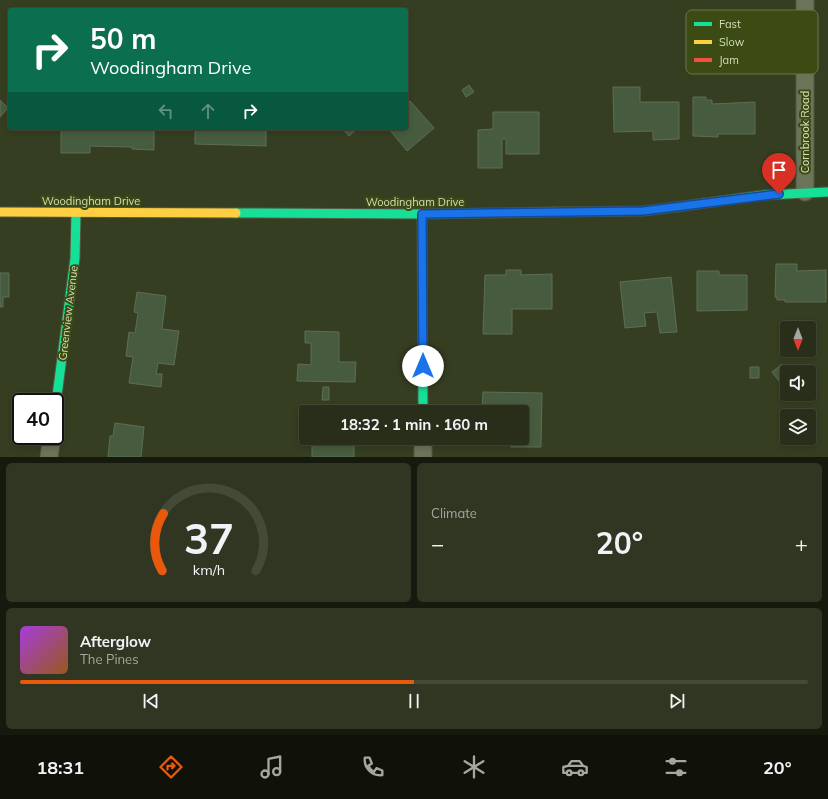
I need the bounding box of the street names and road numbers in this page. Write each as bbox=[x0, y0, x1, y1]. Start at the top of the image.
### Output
street label: Cornbrook Road bbox=[798, 91, 812, 173]
street label: Woodingham Drive bbox=[42, 194, 140, 208]
street label: Woodingham Drive bbox=[366, 195, 464, 209]
street label: Greenview Avenue bbox=[55, 265, 81, 361]

